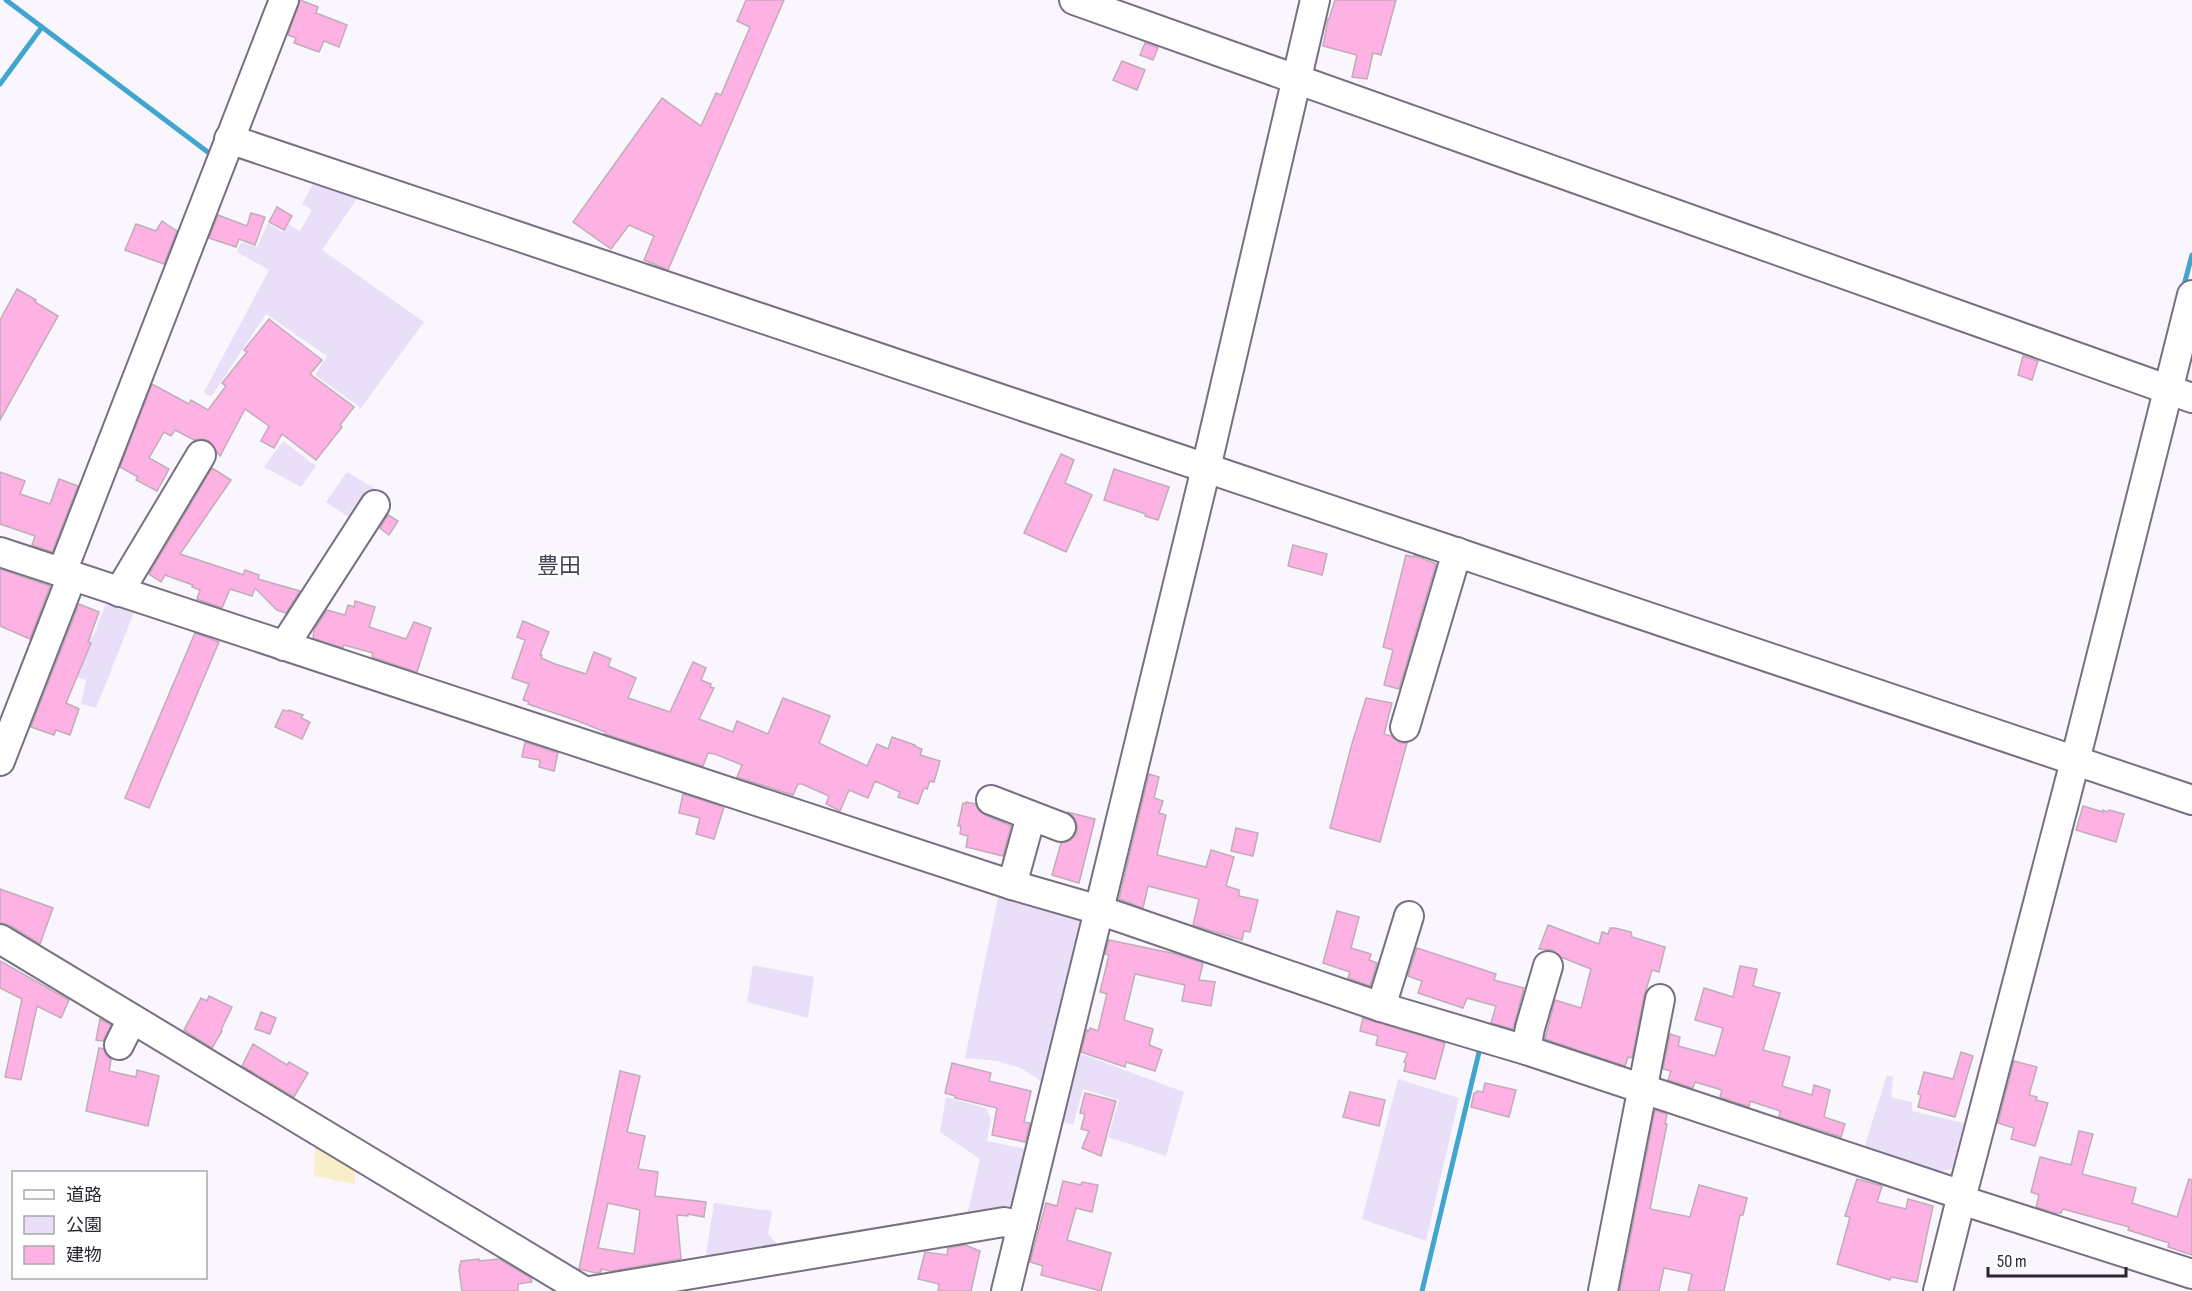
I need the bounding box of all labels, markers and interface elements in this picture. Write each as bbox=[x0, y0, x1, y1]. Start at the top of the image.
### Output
district label: 豊田 bbox=[537, 553, 581, 580]
legend bbox=[12, 1171, 207, 1279]
text: 道路 bbox=[66, 1185, 102, 1206]
text: 公園 bbox=[66, 1215, 102, 1236]
scale bar bbox=[1988, 1240, 2126, 1278]
text: 建物 bbox=[66, 1245, 102, 1266]
text: 50 m bbox=[1997, 1251, 2027, 1272]

